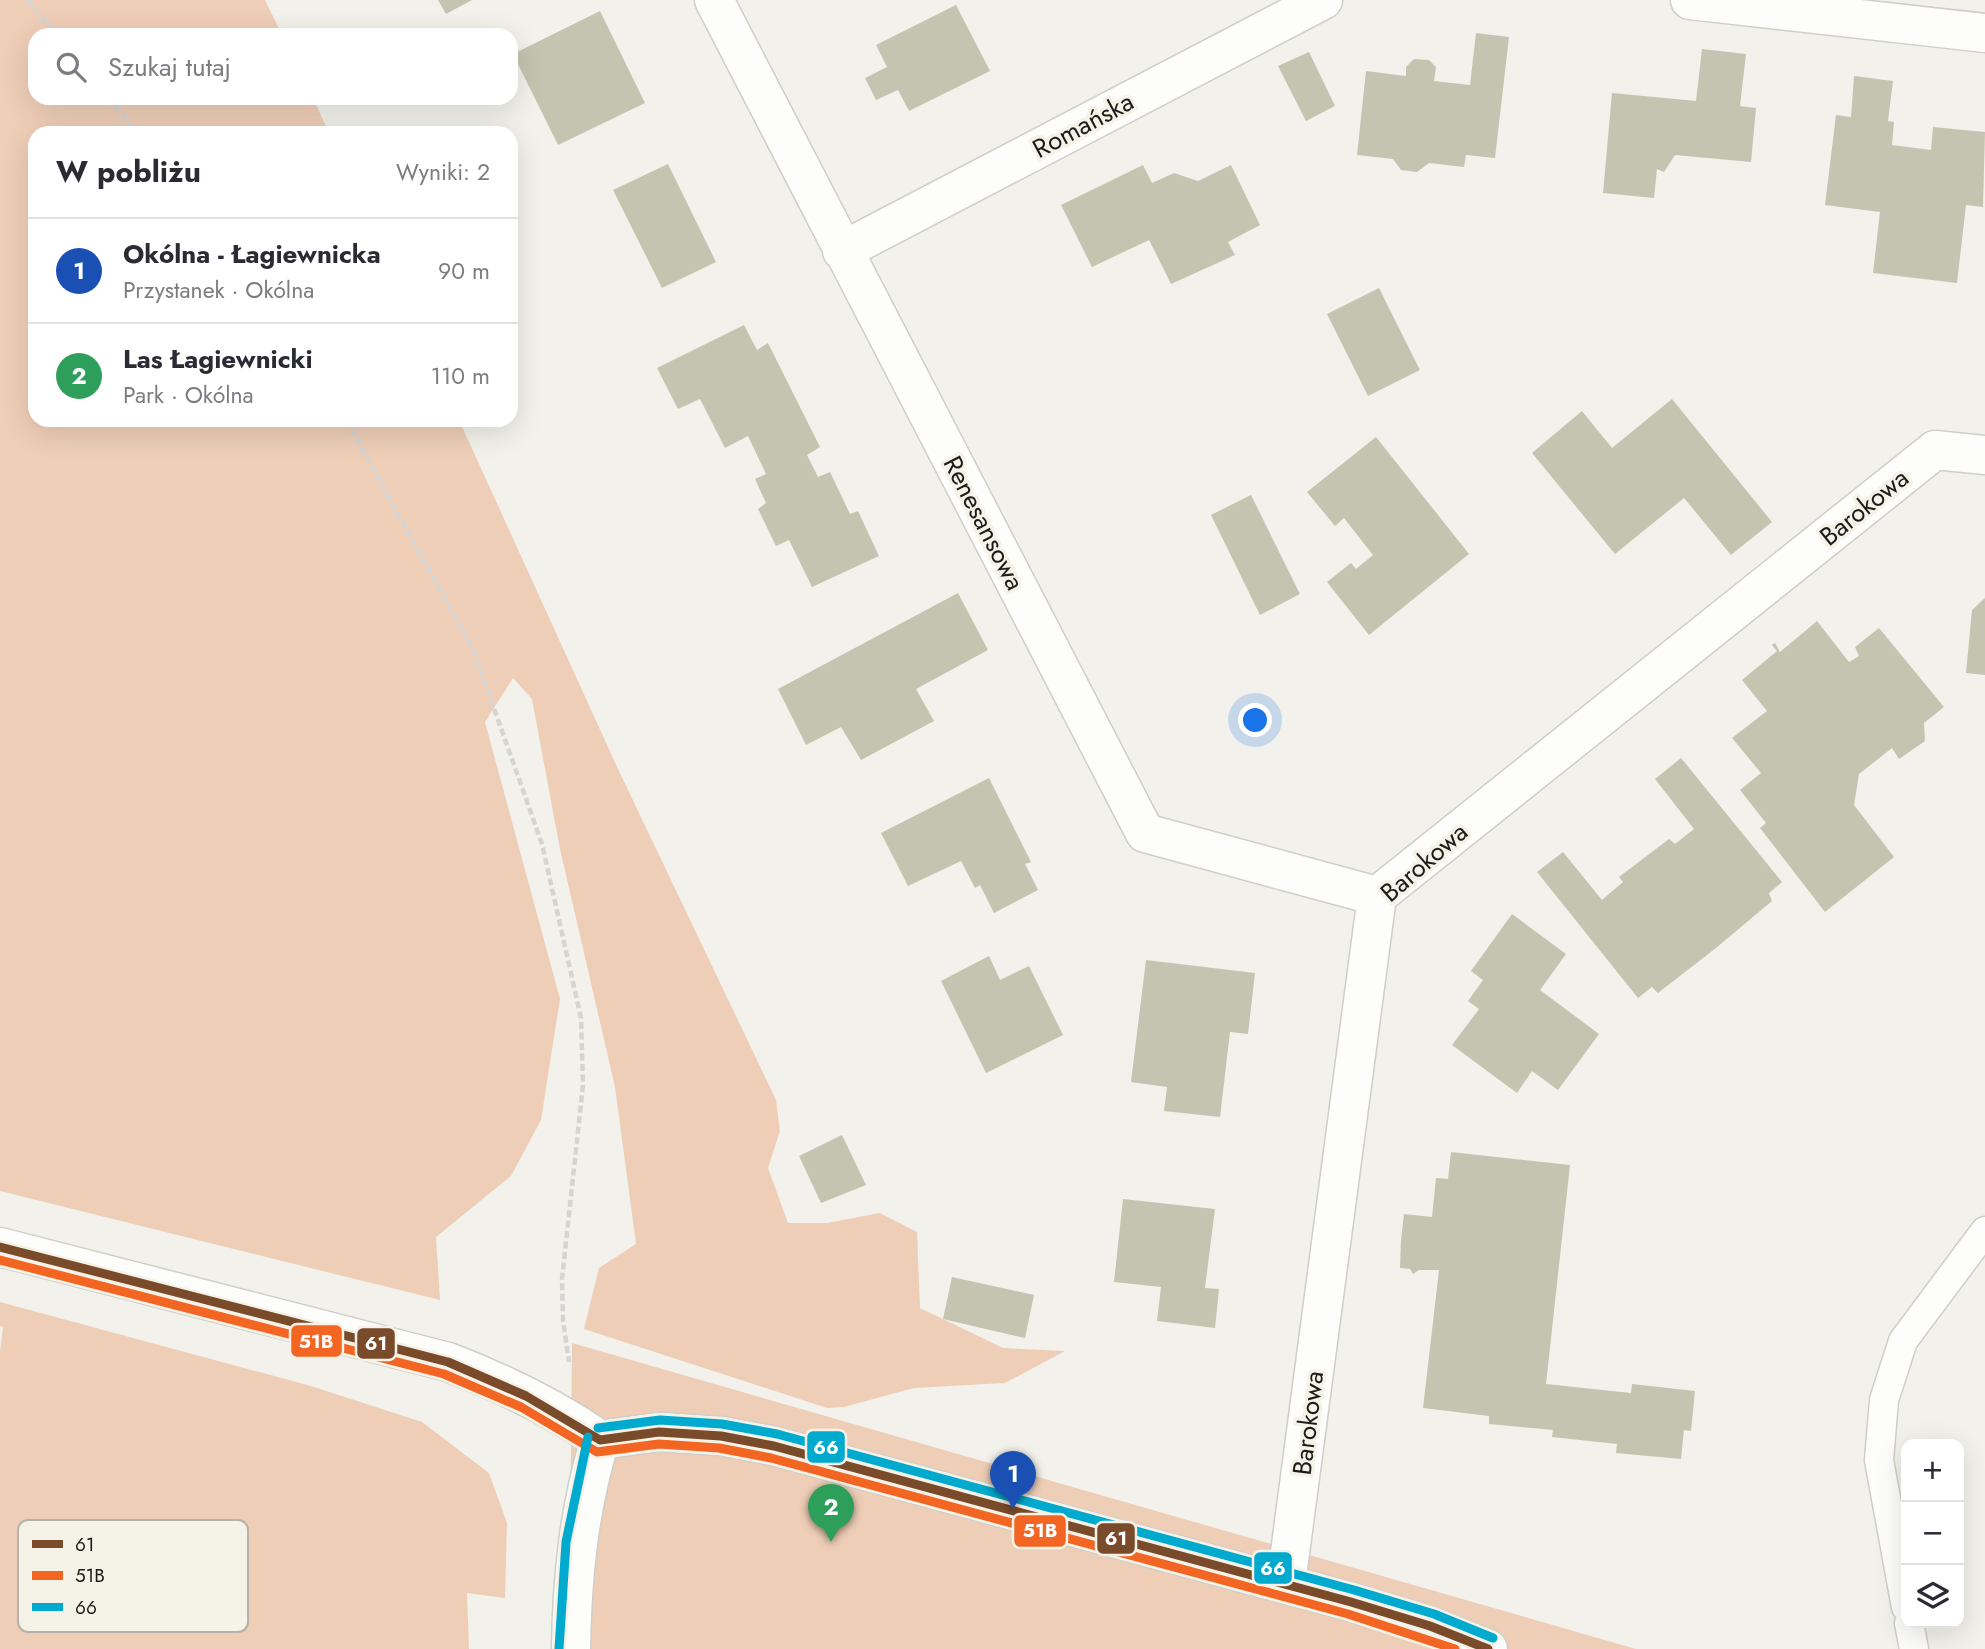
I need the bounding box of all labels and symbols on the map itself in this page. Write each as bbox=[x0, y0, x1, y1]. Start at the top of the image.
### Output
street label: Romańska bbox=[1026, 82, 1140, 168]
street label: Renesansowa bbox=[934, 449, 1034, 597]
street label: Barokowa bbox=[1811, 459, 1917, 555]
your location bbox=[1238, 703, 1272, 737]
street label: Barokowa bbox=[1372, 813, 1476, 911]
line badge: 51B bbox=[290, 1324, 343, 1358]
line badge: 61 bbox=[356, 1327, 396, 1360]
text: 51B bbox=[299, 1328, 333, 1355]
text: 61 bbox=[365, 1330, 387, 1357]
street label: Barokowa bbox=[1283, 1369, 1333, 1477]
line badge: 66 bbox=[806, 1430, 846, 1464]
text: 66 bbox=[813, 1434, 839, 1461]
pin: 1 bbox=[990, 1451, 1036, 1509]
pin: 2 bbox=[808, 1484, 854, 1542]
line badge: 51B bbox=[1013, 1514, 1067, 1548]
text: 51B bbox=[1023, 1517, 1057, 1544]
legend bbox=[18, 1520, 248, 1632]
line badge: 61 bbox=[1096, 1522, 1136, 1555]
text: 61 bbox=[1105, 1525, 1127, 1552]
text: 61 bbox=[75, 1531, 95, 1558]
line badge: 66 bbox=[1253, 1551, 1293, 1585]
text: 66 bbox=[1260, 1555, 1286, 1582]
text: 51B bbox=[75, 1562, 105, 1589]
text: 66 bbox=[75, 1594, 97, 1621]

